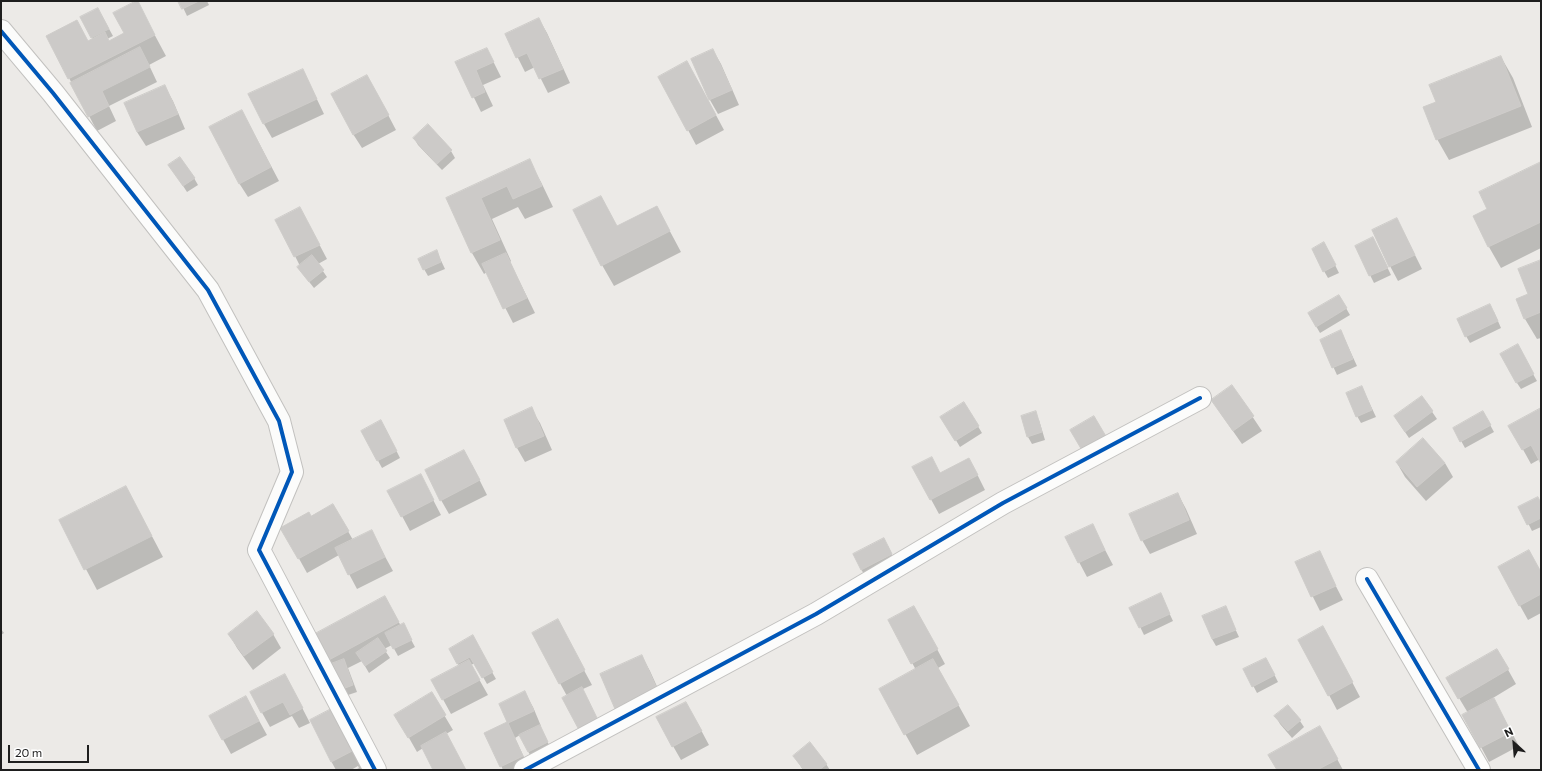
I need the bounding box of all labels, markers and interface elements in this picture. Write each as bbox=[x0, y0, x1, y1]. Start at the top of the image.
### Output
north arrow bbox=[1494, 723, 1534, 763]
text: N bbox=[1502, 724, 1515, 739]
scale bar bbox=[10, 737, 91, 763]
text: 20 m bbox=[15, 745, 42, 759]

